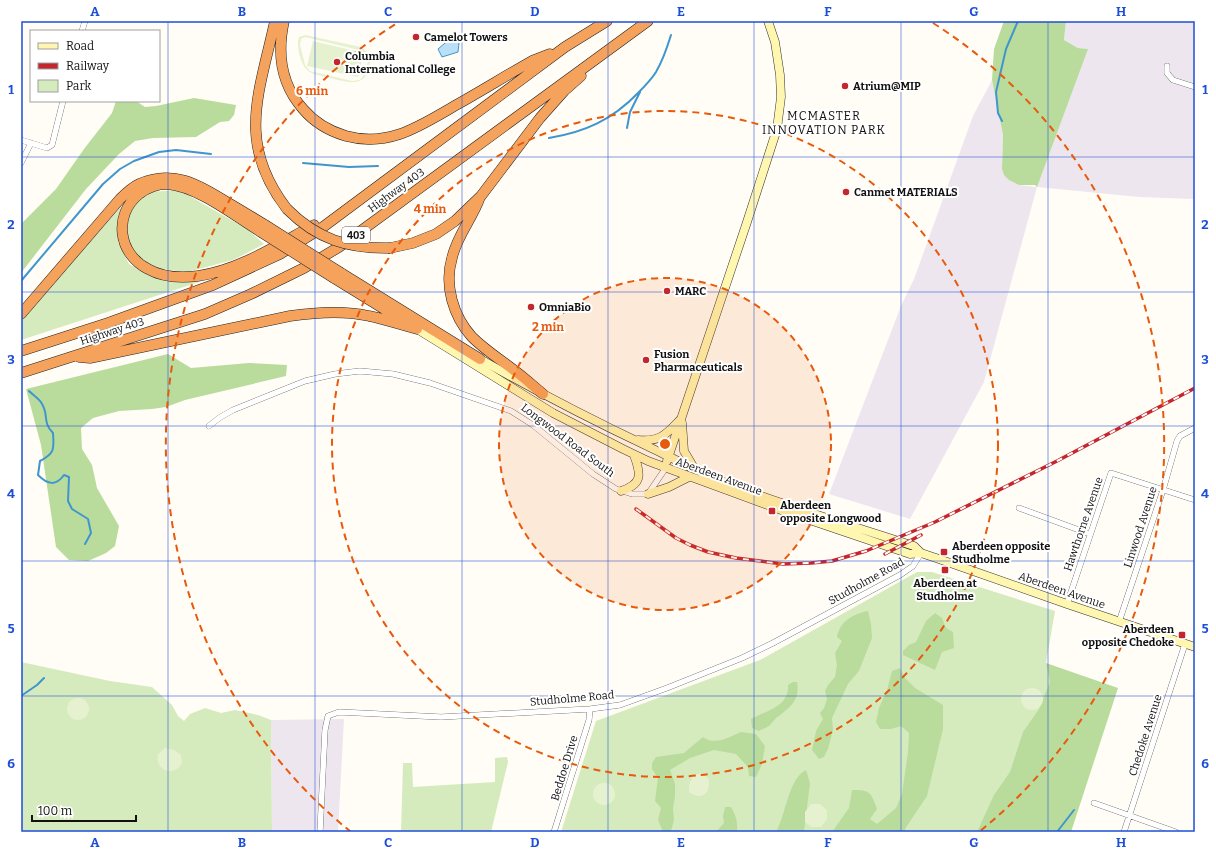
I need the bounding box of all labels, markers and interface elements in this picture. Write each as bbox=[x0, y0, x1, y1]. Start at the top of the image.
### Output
text: A bbox=[90, 4, 100, 19]
text: B bbox=[238, 4, 246, 19]
text: C bbox=[384, 4, 392, 19]
text: D bbox=[530, 4, 540, 19]
text: E bbox=[677, 4, 685, 19]
text: F bbox=[824, 4, 832, 19]
text: G bbox=[969, 4, 979, 19]
text: H bbox=[1116, 4, 1126, 19]
legend bbox=[30, 30, 160, 102]
place label: Camelot Towers bbox=[424, 31, 508, 44]
marker: Camelot Towers bbox=[411, 32, 421, 42]
text: Road bbox=[66, 39, 94, 53]
place label: Columbia International College bbox=[345, 50, 456, 76]
marker: Columbia International College bbox=[332, 57, 342, 67]
text: Railway bbox=[66, 59, 110, 73]
text: Park bbox=[66, 79, 92, 93]
place label: Atrium@MIP bbox=[853, 80, 921, 93]
marker: Atrium@MIP bbox=[840, 81, 850, 91]
text: 1 bbox=[8, 82, 14, 97]
text: 1 bbox=[1202, 82, 1208, 97]
text: 6 min bbox=[296, 84, 328, 98]
district label: MCMASTER INNOVATION PARK bbox=[762, 109, 886, 137]
street label: Highway 403 bbox=[366, 166, 427, 215]
place label: Canmet MATERIALS bbox=[854, 186, 958, 199]
marker: Canmet MATERIALS bbox=[841, 187, 851, 197]
text: 4 min bbox=[414, 202, 446, 216]
text: 2 bbox=[7, 217, 15, 232]
text: 2 bbox=[1201, 217, 1209, 232]
road number: 403 bbox=[342, 227, 370, 243]
place label: MARC bbox=[675, 285, 706, 298]
marker: MARC bbox=[662, 286, 672, 296]
place label: OmniaBio bbox=[539, 301, 591, 314]
marker: OmniaBio bbox=[526, 302, 536, 312]
street label: Highway 403 bbox=[78, 315, 146, 348]
text: 2 min bbox=[532, 320, 564, 334]
place label: Fusion Pharmaceuticals bbox=[654, 348, 743, 374]
text: 3 bbox=[7, 352, 15, 367]
text: 3 bbox=[1201, 352, 1209, 367]
marker: Fusion Pharmaceuticals bbox=[641, 355, 651, 365]
street label: Longwood Road South bbox=[518, 401, 617, 480]
centre of rings bbox=[658, 437, 672, 451]
street label: Aberdeen Avenue bbox=[674, 455, 764, 498]
street label: Hawthorne Avenue bbox=[1061, 475, 1106, 573]
street label: Linwood Avenue bbox=[1121, 485, 1160, 569]
text: 4 bbox=[7, 486, 15, 501]
text: 4 bbox=[1201, 486, 1209, 501]
place label: Aberdeen opposite Longwood bbox=[780, 499, 882, 525]
marker: Aberdeen opposite Longwood bbox=[767, 506, 777, 516]
place label: Aberdeen opposite Studholme bbox=[952, 540, 1050, 566]
marker: Aberdeen opposite Studholme bbox=[939, 547, 949, 557]
street label: Studholme Road bbox=[826, 555, 907, 608]
marker: Aberdeen at Studholme bbox=[940, 565, 950, 575]
street label: Aberdeen Avenue bbox=[1017, 570, 1107, 611]
place label: Aberdeen at Studholme bbox=[913, 577, 977, 603]
text: 5 bbox=[7, 621, 15, 636]
text: 5 bbox=[1201, 621, 1209, 636]
place label: Aberdeen opposite Chedoke bbox=[1082, 623, 1174, 649]
marker: Aberdeen opposite Chedoke bbox=[1177, 630, 1187, 640]
street label: Studholme Road bbox=[529, 688, 615, 709]
street label: Chedoke Avenue bbox=[1126, 693, 1165, 778]
street label: Beddoe Drive bbox=[548, 734, 581, 802]
text: 6 bbox=[7, 756, 15, 771]
text: 6 bbox=[1201, 756, 1209, 771]
scale bar bbox=[32, 797, 136, 823]
text: 100 m bbox=[38, 804, 73, 818]
text: A bbox=[90, 835, 100, 850]
text: B bbox=[238, 835, 246, 850]
text: C bbox=[384, 835, 392, 850]
text: D bbox=[530, 835, 540, 850]
text: E bbox=[677, 835, 685, 850]
text: F bbox=[824, 835, 832, 850]
text: G bbox=[969, 835, 979, 850]
text: H bbox=[1116, 835, 1126, 850]

